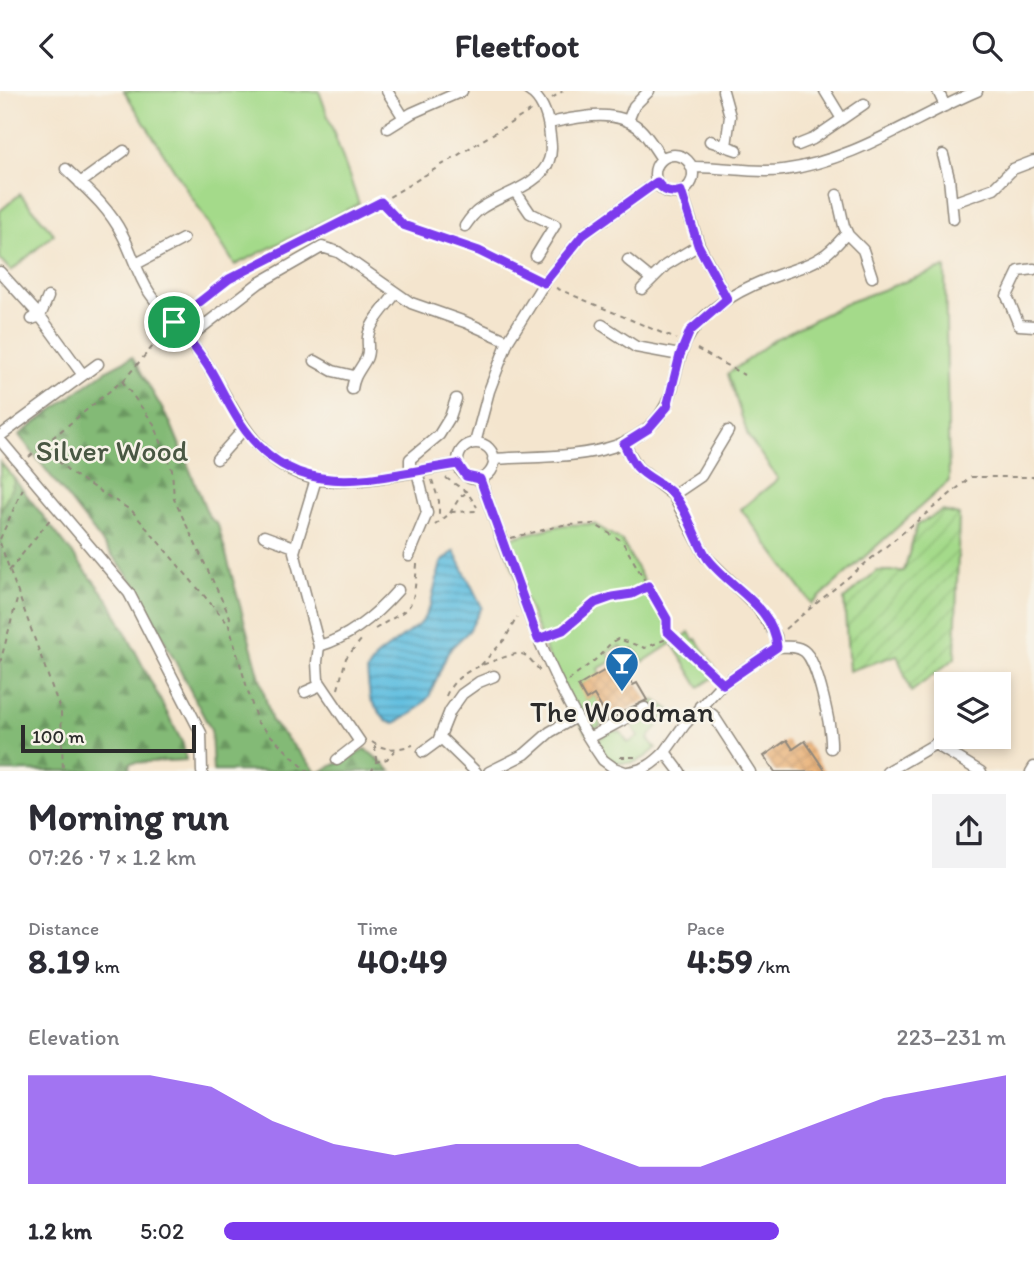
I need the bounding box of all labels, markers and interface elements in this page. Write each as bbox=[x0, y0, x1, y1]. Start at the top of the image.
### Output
icon: back bbox=[28, 27, 66, 65]
text: Fleetfoot bbox=[455, 27, 579, 65]
icon: search bbox=[968, 27, 1006, 65]
pin bbox=[144, 292, 204, 352]
icon: arrive bbox=[155, 303, 193, 341]
park label: Silver Wood bbox=[36, 432, 189, 469]
bar icon: The Woodman bbox=[603, 644, 641, 693]
map controls bbox=[934, 672, 1011, 749]
button: layers bbox=[934, 672, 1011, 749]
place label: The Woodman bbox=[530, 693, 714, 730]
scale bar bbox=[21, 723, 196, 754]
text: 100 m bbox=[32, 725, 84, 748]
text: Morning run bbox=[28, 794, 229, 840]
button: share bbox=[932, 794, 1006, 868]
text: 07:26 · 7 × 1.2 km bbox=[28, 843, 196, 871]
text: Distance bbox=[28, 917, 99, 940]
text: Time bbox=[357, 917, 398, 940]
text: Pace bbox=[687, 917, 725, 940]
text: 8.19 bbox=[28, 940, 90, 982]
text: 40:49 bbox=[357, 940, 448, 982]
text: 4:59 bbox=[687, 940, 753, 982]
text: km bbox=[90, 955, 120, 978]
text: /km bbox=[753, 955, 790, 978]
text: Elevation bbox=[28, 1023, 119, 1051]
text: 223–231 m bbox=[897, 1023, 1006, 1051]
text: 1.2 km bbox=[28, 1217, 92, 1245]
text: 5:02 bbox=[140, 1217, 184, 1245]

